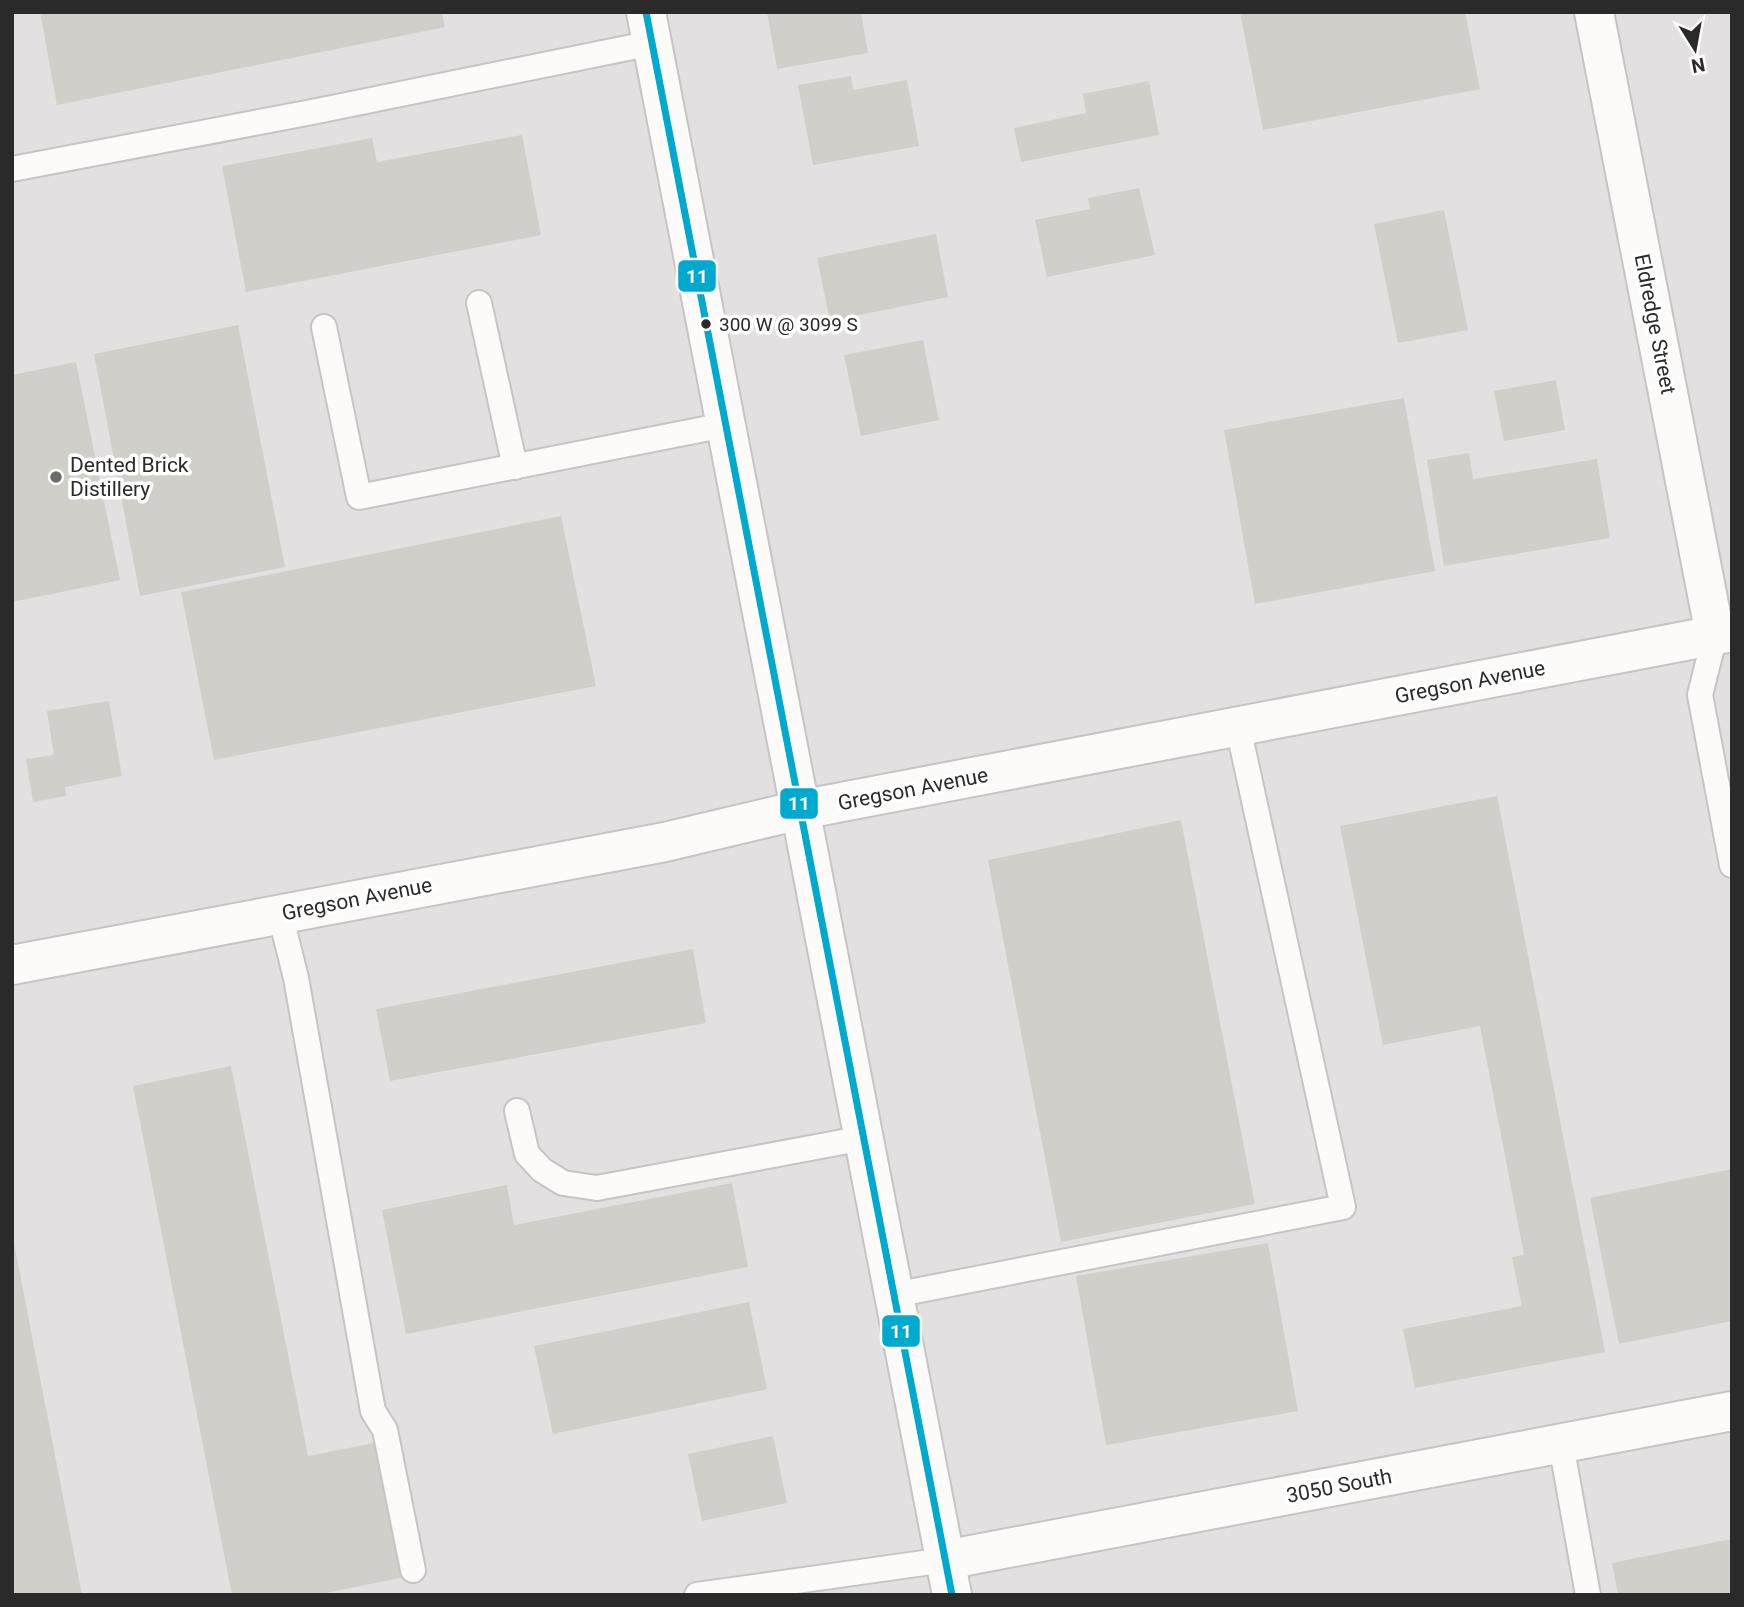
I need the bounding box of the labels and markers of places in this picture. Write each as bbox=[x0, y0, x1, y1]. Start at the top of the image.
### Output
place label: 300 W @ 3099 S bbox=[719, 313, 858, 336]
marker: 300 W @ 3099 S bbox=[699, 317, 713, 331]
place label: Dented Brick Distillery bbox=[70, 453, 189, 501]
marker: Dented Brick Distillery bbox=[48, 469, 64, 485]

